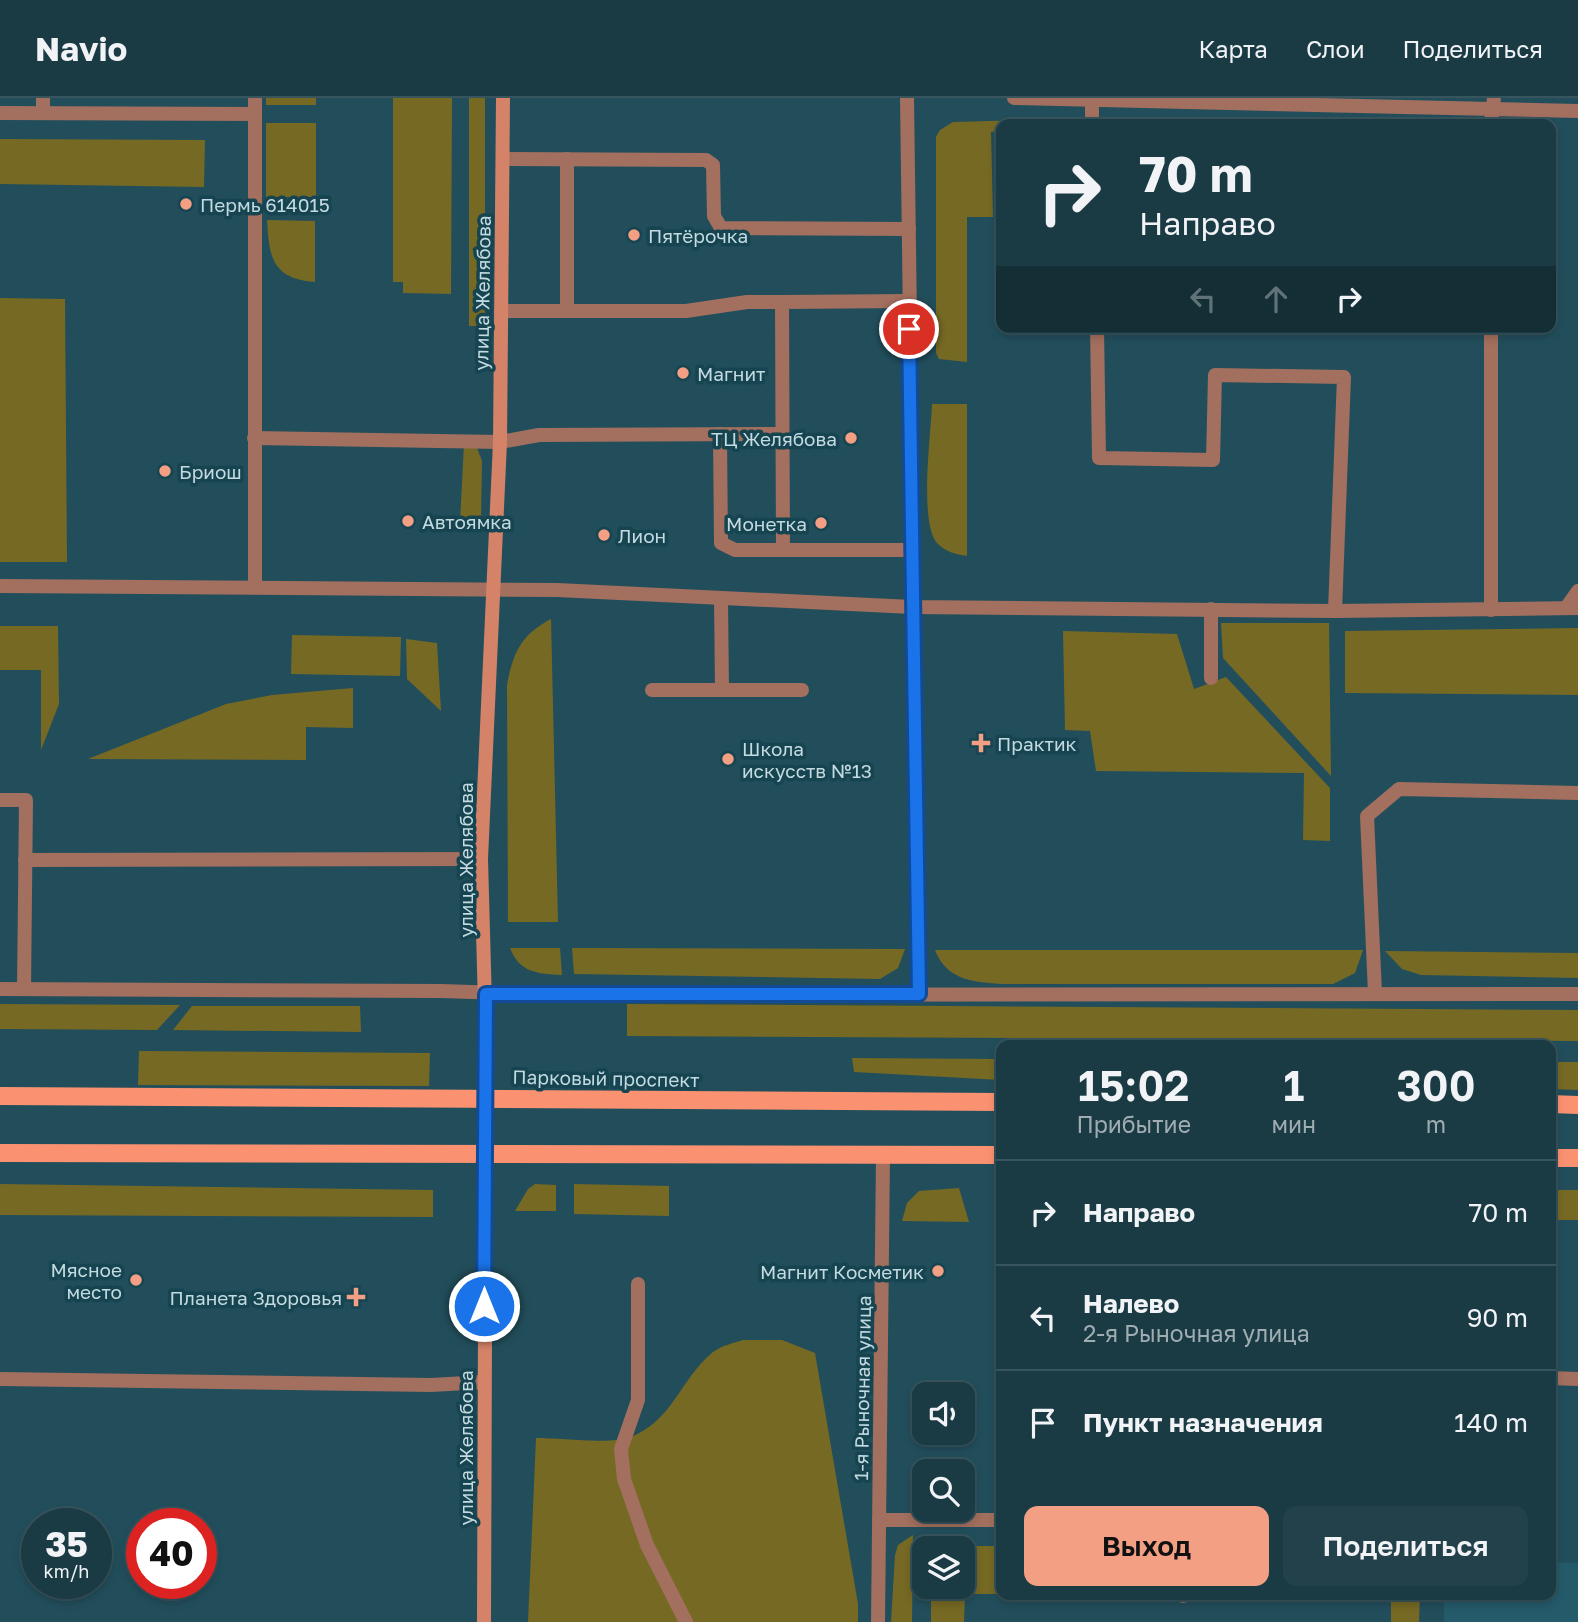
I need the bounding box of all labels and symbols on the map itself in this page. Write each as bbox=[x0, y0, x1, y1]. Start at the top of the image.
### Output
place label: Пермь 614015 bbox=[200, 193, 330, 216]
marker: Пермь 614015 bbox=[178, 196, 194, 212]
street label: улица Желябова bbox=[469, 215, 495, 371]
place label: Пятёрочка bbox=[648, 224, 748, 247]
marker: Пятёрочка bbox=[626, 227, 642, 243]
pin bbox=[879, 299, 939, 359]
place label: Магнит bbox=[697, 362, 765, 385]
marker: Магнит bbox=[675, 365, 691, 381]
place label: ТЦ Желябова bbox=[711, 427, 837, 450]
marker: ТЦ Желябова bbox=[843, 430, 859, 446]
place label: Бриош bbox=[179, 460, 242, 483]
marker: Бриош bbox=[157, 463, 173, 479]
place label: Автоямка bbox=[422, 510, 512, 533]
place label: Монетка bbox=[726, 512, 807, 535]
marker: Автоямка bbox=[400, 513, 416, 529]
marker: Монетка bbox=[813, 515, 829, 531]
place label: Лион bbox=[618, 524, 666, 547]
marker: Лион bbox=[596, 527, 612, 543]
place label: Практик bbox=[997, 732, 1076, 755]
marker: Практик bbox=[971, 733, 991, 753]
place label: Школа искусств №13 bbox=[742, 737, 872, 782]
marker: Школа искусств №13 bbox=[720, 751, 736, 767]
street label: улица Желябова bbox=[454, 782, 477, 938]
street label: Парковый проспект bbox=[512, 1065, 700, 1091]
place label: Мясное место bbox=[50, 1258, 122, 1303]
place label: Магнит Косметик bbox=[760, 1260, 924, 1283]
marker: Магнит Косметик bbox=[930, 1263, 946, 1279]
position arrow bbox=[447, 1269, 521, 1343]
marker: Мясное место bbox=[128, 1272, 144, 1288]
place label: Планета Здоровья bbox=[170, 1286, 342, 1309]
marker: Планета Здоровья bbox=[348, 1289, 364, 1305]
street label: 1-я Рыночная улица bbox=[849, 1295, 875, 1481]
street label: улица Желябова bbox=[454, 1370, 477, 1526]
speed limit sign: 40 bbox=[126, 1508, 217, 1599]

